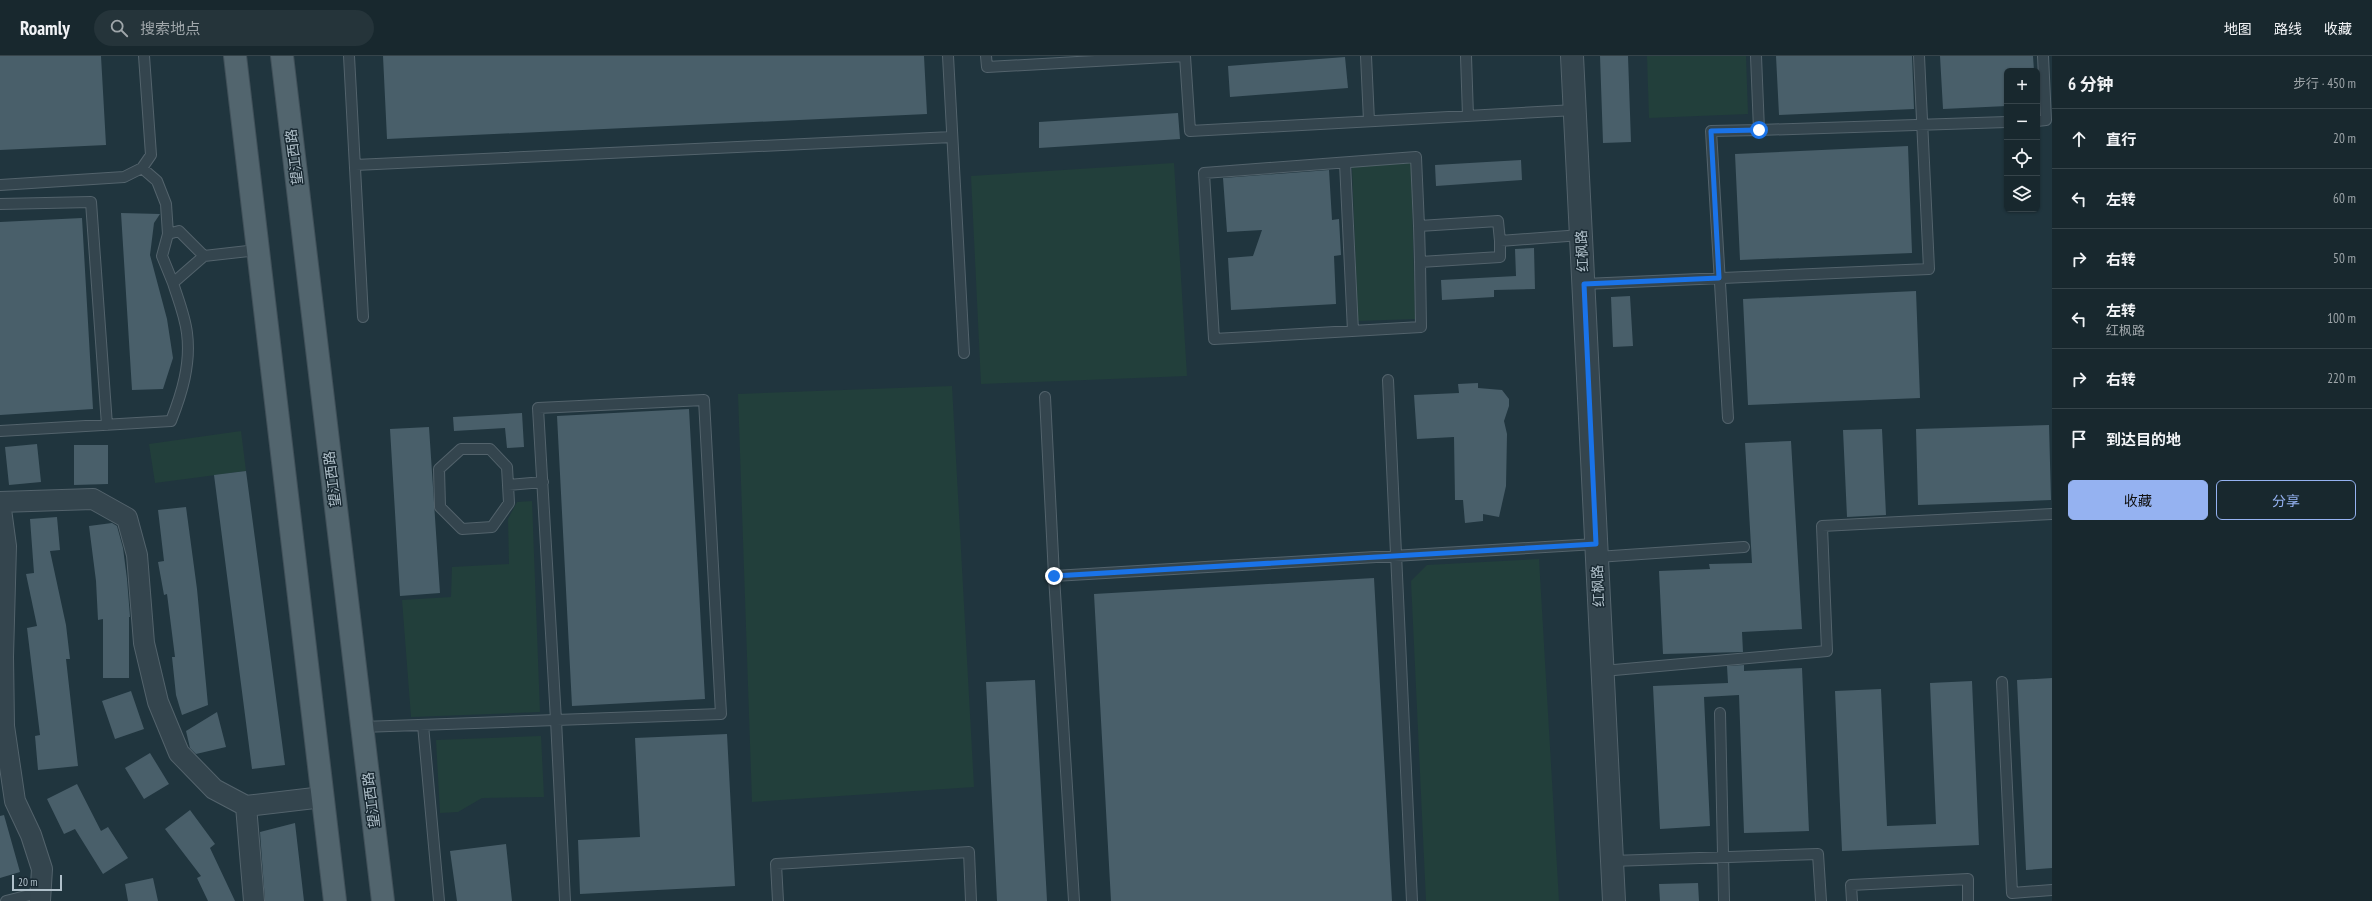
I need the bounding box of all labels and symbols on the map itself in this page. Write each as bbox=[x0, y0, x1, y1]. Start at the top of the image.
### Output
route start bbox=[1750, 121, 1768, 139]
street label: 望江西路 bbox=[282, 128, 306, 186]
street label: 红枫路 bbox=[1572, 230, 1592, 272]
street label: 望江西路 bbox=[320, 450, 344, 508]
street label: 红枫路 bbox=[1588, 565, 1608, 607]
route end bbox=[1045, 567, 1063, 585]
street label: 望江西路 bbox=[359, 771, 383, 829]
scale bar bbox=[12, 873, 62, 892]

